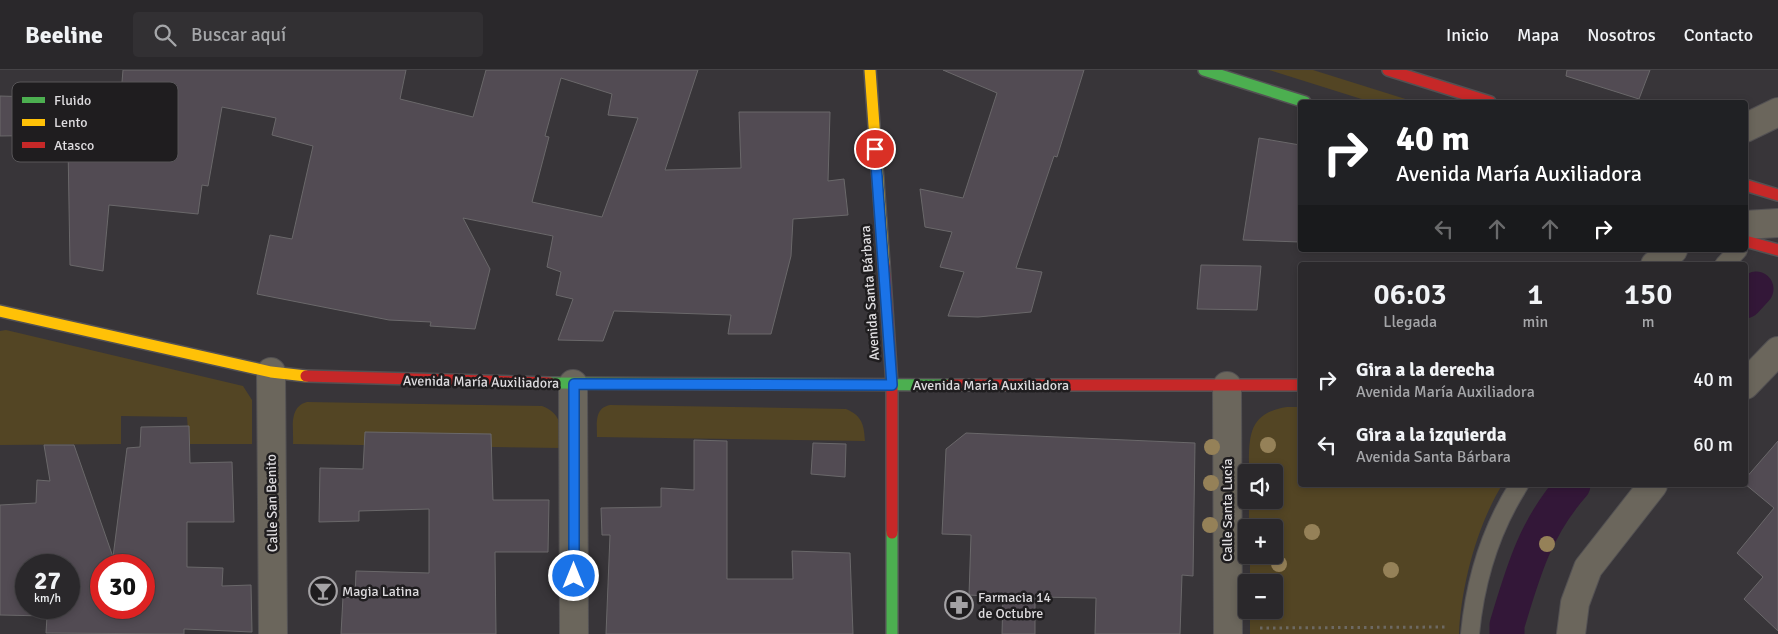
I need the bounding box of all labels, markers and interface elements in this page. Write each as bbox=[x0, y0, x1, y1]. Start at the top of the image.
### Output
search box bbox=[133, 12, 483, 57]
text: Beeline bbox=[25, 20, 103, 50]
icon: search bbox=[151, 21, 179, 49]
text: Buscar aquí bbox=[191, 23, 286, 47]
text: Inicio bbox=[1446, 24, 1489, 46]
text: Mapa bbox=[1517, 24, 1559, 46]
text: Nosotros bbox=[1587, 24, 1656, 46]
text: Contacto bbox=[1684, 24, 1753, 46]
legend bbox=[12, 82, 178, 162]
text: Fluido bbox=[54, 92, 91, 109]
text: Lento bbox=[54, 114, 88, 131]
text: 40 m bbox=[1396, 117, 1470, 160]
icon: right bbox=[1313, 120, 1378, 185]
pin bbox=[854, 128, 896, 170]
icon: arrive bbox=[861, 135, 889, 163]
text: Atasco bbox=[54, 137, 94, 154]
text: Avenida María Auxiliadora bbox=[1396, 160, 1642, 187]
icon: left bbox=[1430, 215, 1458, 243]
icon: ahead bbox=[1483, 215, 1511, 243]
icon: ahead bbox=[1536, 215, 1564, 243]
icon: right bbox=[1589, 215, 1617, 243]
street label: Avenida Santa Bárbara bbox=[857, 225, 883, 361]
text: 06:03 bbox=[1374, 276, 1447, 313]
text: 1 bbox=[1527, 276, 1543, 313]
text: 150 bbox=[1624, 276, 1672, 313]
text: Llegada bbox=[1383, 312, 1437, 332]
text: min bbox=[1522, 312, 1548, 332]
text: m bbox=[1642, 312, 1654, 332]
text: Gira a la derecha bbox=[1356, 358, 1495, 382]
icon: right bbox=[1313, 366, 1341, 394]
text: 40 m bbox=[1693, 368, 1733, 392]
street label: Avenida María Auxiliadora bbox=[403, 372, 559, 392]
street label: Avenida María Auxiliadora bbox=[913, 377, 1069, 394]
text: Avenida María Auxiliadora bbox=[1356, 382, 1535, 402]
text: Gira a la izquierda bbox=[1356, 423, 1506, 447]
icon: left bbox=[1313, 431, 1341, 459]
text: 60 m bbox=[1693, 433, 1733, 457]
text: Avenida Santa Bárbara bbox=[1356, 447, 1511, 467]
street label: Calle San Benito bbox=[263, 454, 281, 552]
street label: Calle Santa Lucía bbox=[1219, 458, 1236, 562]
map controls bbox=[1238, 464, 1283, 619]
button: sound bbox=[1238, 464, 1283, 509]
button: + bbox=[1238, 519, 1283, 564]
position arrow bbox=[547, 549, 599, 601]
speed limit sign: 30 bbox=[90, 554, 155, 619]
text: 27 bbox=[34, 565, 61, 596]
button: − bbox=[1238, 574, 1283, 619]
bar icon: Magia Latina bbox=[308, 576, 338, 606]
place label: Magia Latina bbox=[342, 583, 419, 600]
place label: Farmacia 14 de Octubre bbox=[978, 589, 1052, 622]
pharmacy icon: Farmacia 14 de Octubre bbox=[944, 590, 974, 620]
text: km/h bbox=[34, 591, 61, 606]

